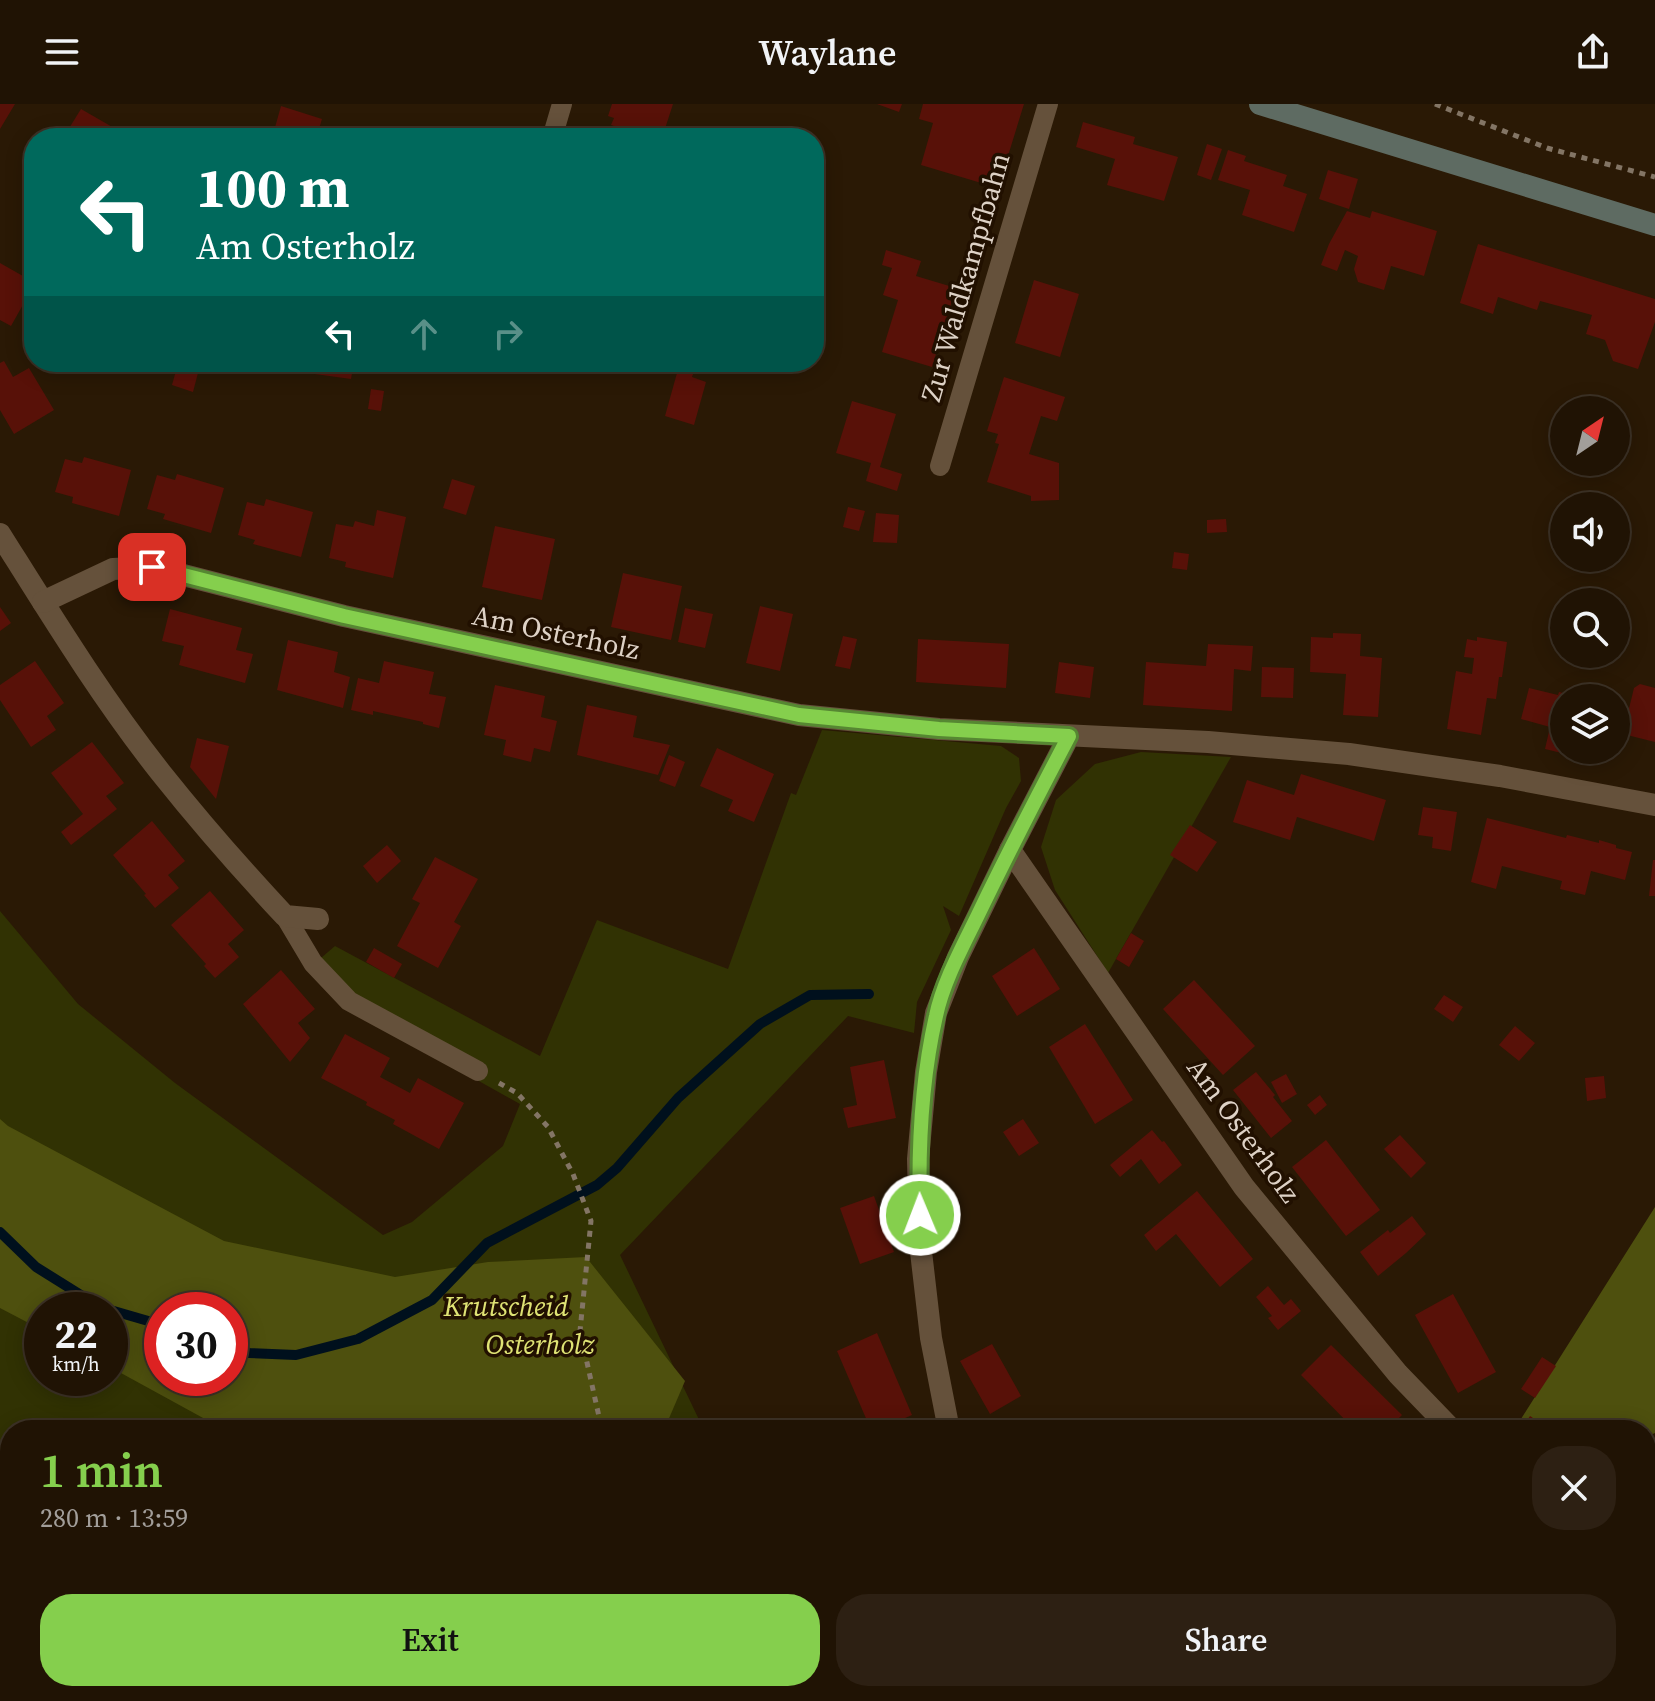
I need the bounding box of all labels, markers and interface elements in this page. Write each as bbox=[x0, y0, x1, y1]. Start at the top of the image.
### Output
text: Waylane bbox=[758, 28, 897, 77]
icon: menu bbox=[40, 30, 84, 74]
icon: share bbox=[1571, 30, 1615, 74]
street label: Zur Waldkampfbahn bbox=[911, 148, 1019, 406]
text: 100 m bbox=[196, 149, 350, 226]
icon: left bbox=[64, 160, 168, 264]
text: Am Osterholz bbox=[196, 222, 415, 271]
icon: left bbox=[318, 312, 362, 356]
icon: ahead bbox=[402, 312, 446, 356]
icon: right bbox=[486, 312, 530, 356]
north arrow bbox=[1550, 396, 1630, 476]
map controls bbox=[1550, 396, 1630, 764]
button: sound bbox=[1550, 492, 1630, 572]
pin bbox=[118, 533, 186, 601]
icon: arrive bbox=[130, 545, 174, 589]
button: search bbox=[1550, 588, 1630, 668]
street label: Am Osterholz bbox=[469, 596, 643, 668]
button: layers bbox=[1550, 684, 1630, 764]
street label: Am Osterholz bbox=[1179, 1050, 1310, 1210]
position arrow bbox=[878, 1173, 962, 1257]
park label: Krutscheid bbox=[442, 1287, 569, 1325]
speed limit sign: 30 bbox=[144, 1292, 248, 1396]
text: 22 bbox=[54, 1307, 98, 1361]
park label: Osterholz bbox=[485, 1325, 596, 1363]
text: km/h bbox=[52, 1350, 100, 1378]
text: 1 min bbox=[40, 1437, 163, 1503]
button: close bbox=[1532, 1446, 1616, 1530]
text: 280 m · 13:59 bbox=[40, 1500, 188, 1536]
button: Exit bbox=[40, 1594, 820, 1686]
button: Share bbox=[836, 1594, 1616, 1686]

